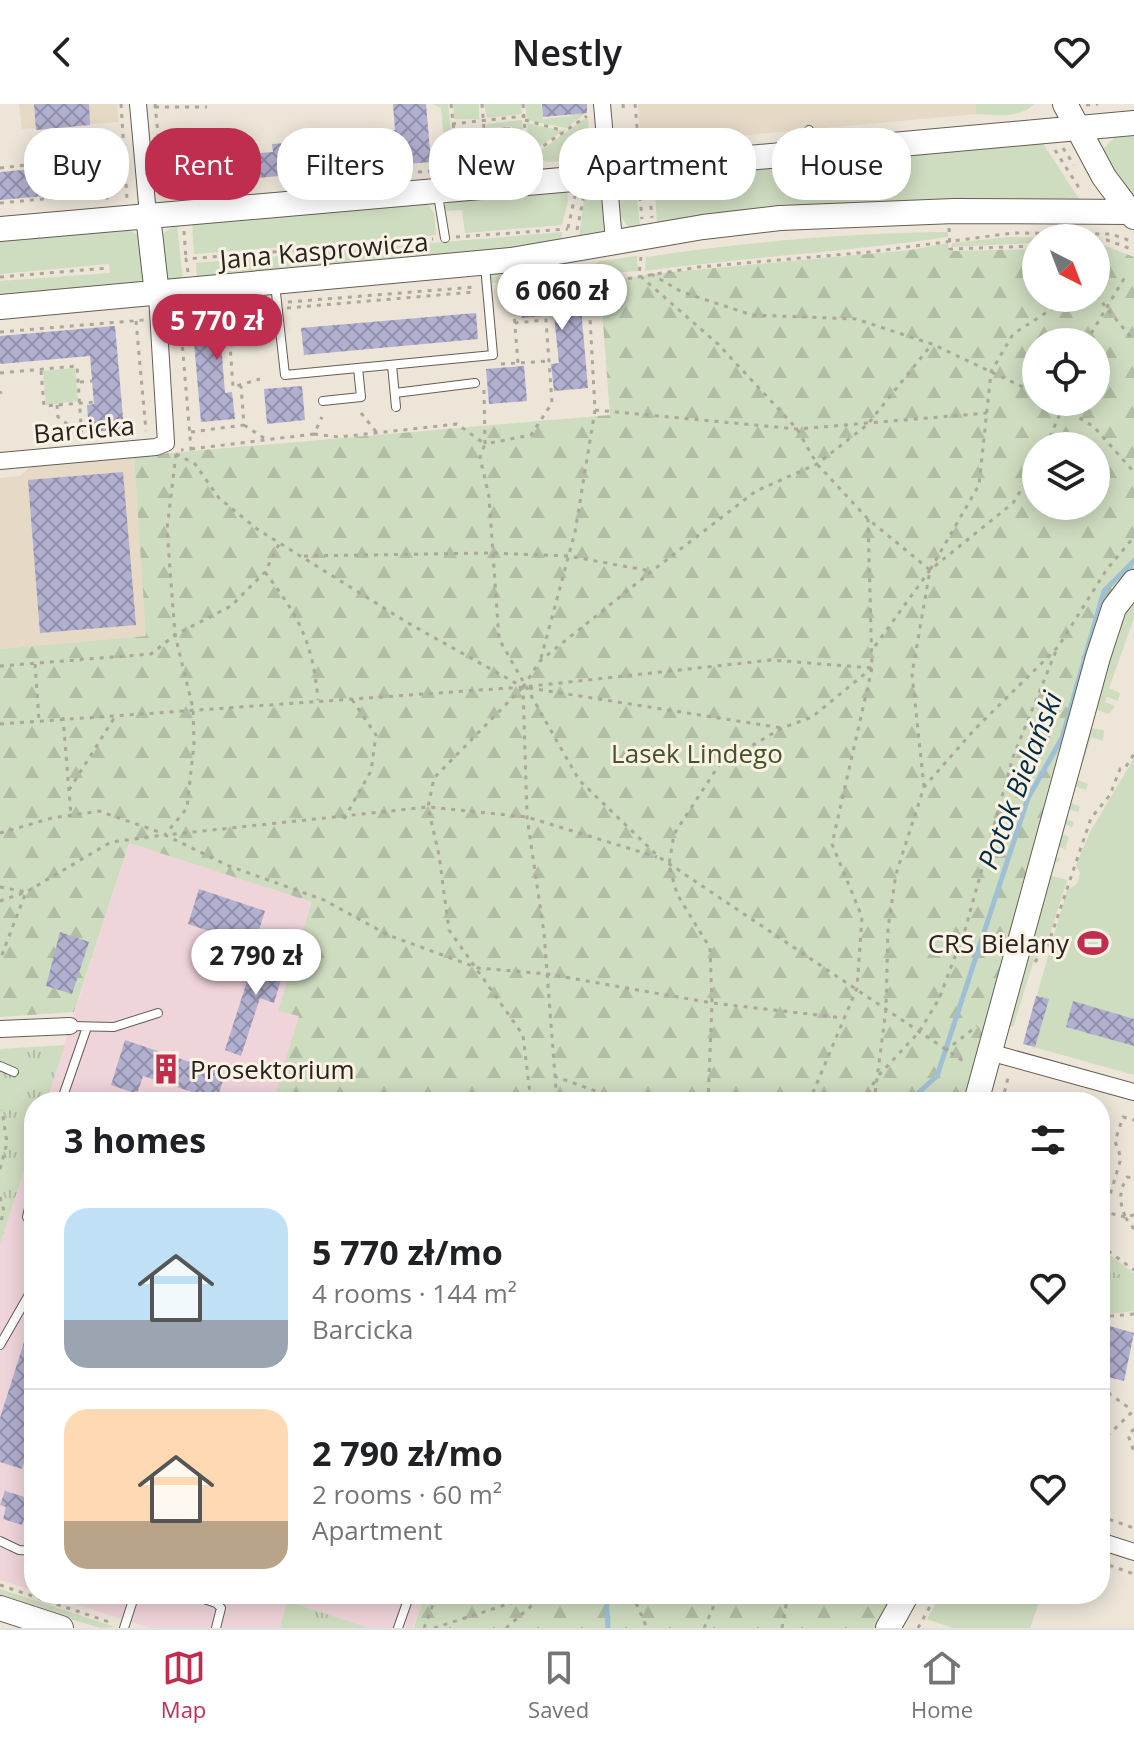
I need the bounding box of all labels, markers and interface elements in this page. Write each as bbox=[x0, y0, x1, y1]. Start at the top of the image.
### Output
text: Nestly bbox=[512, 28, 622, 77]
icon: back bbox=[40, 30, 84, 74]
icon: heart bbox=[1050, 30, 1094, 74]
chip: Buy bbox=[24, 128, 129, 200]
chip: Rent bbox=[145, 128, 261, 200]
chip: Filters bbox=[277, 128, 413, 200]
chip: New bbox=[429, 128, 543, 200]
chip: Apartment bbox=[559, 128, 756, 200]
chip: House bbox=[772, 128, 911, 200]
street label: Jana Kasprowicza bbox=[215, 223, 430, 277]
north arrow bbox=[1022, 224, 1110, 312]
map controls bbox=[1022, 224, 1110, 520]
pin: 6 060 zł bbox=[479, 264, 645, 332]
text: 6 060 zł bbox=[515, 272, 609, 308]
pin: 5 770 zł bbox=[134, 294, 300, 362]
text: 5 770 zł bbox=[170, 302, 264, 338]
button: locate bbox=[1022, 328, 1110, 416]
street label: Barcicka bbox=[32, 407, 136, 451]
button: layers bbox=[1022, 432, 1110, 520]
water label: Potok Bielański bbox=[968, 685, 1071, 874]
park label: Lasek Lindego bbox=[611, 735, 783, 771]
place label: CRS Bielany bbox=[928, 925, 1070, 961]
sports icon: CRS Bielany bbox=[1076, 926, 1110, 960]
pin: 2 790 zł bbox=[173, 929, 339, 997]
text: 2 790 zł bbox=[209, 937, 303, 973]
place label: Prosektorium bbox=[190, 1051, 355, 1087]
building icon: Prosektorium bbox=[149, 1052, 183, 1086]
text: 3 homes bbox=[64, 1117, 206, 1163]
icon: filters bbox=[1026, 1118, 1070, 1162]
text: 5 770 zł/mo bbox=[312, 1229, 503, 1275]
icon: home bbox=[128, 1240, 224, 1336]
icon: heart bbox=[1026, 1266, 1070, 1310]
text: 4 rooms · 144 m² bbox=[312, 1275, 517, 1311]
text: Barcicka bbox=[312, 1311, 413, 1347]
text: 2 790 zł/mo bbox=[312, 1430, 503, 1476]
icon: home bbox=[128, 1441, 224, 1537]
icon: heart bbox=[1026, 1467, 1070, 1511]
text: 2 rooms · 60 m² bbox=[312, 1476, 502, 1512]
text: Apartment bbox=[312, 1512, 443, 1548]
tab: Map bbox=[161, 1646, 206, 1724]
tab: Saved bbox=[528, 1646, 589, 1724]
tab: Home bbox=[911, 1646, 973, 1724]

